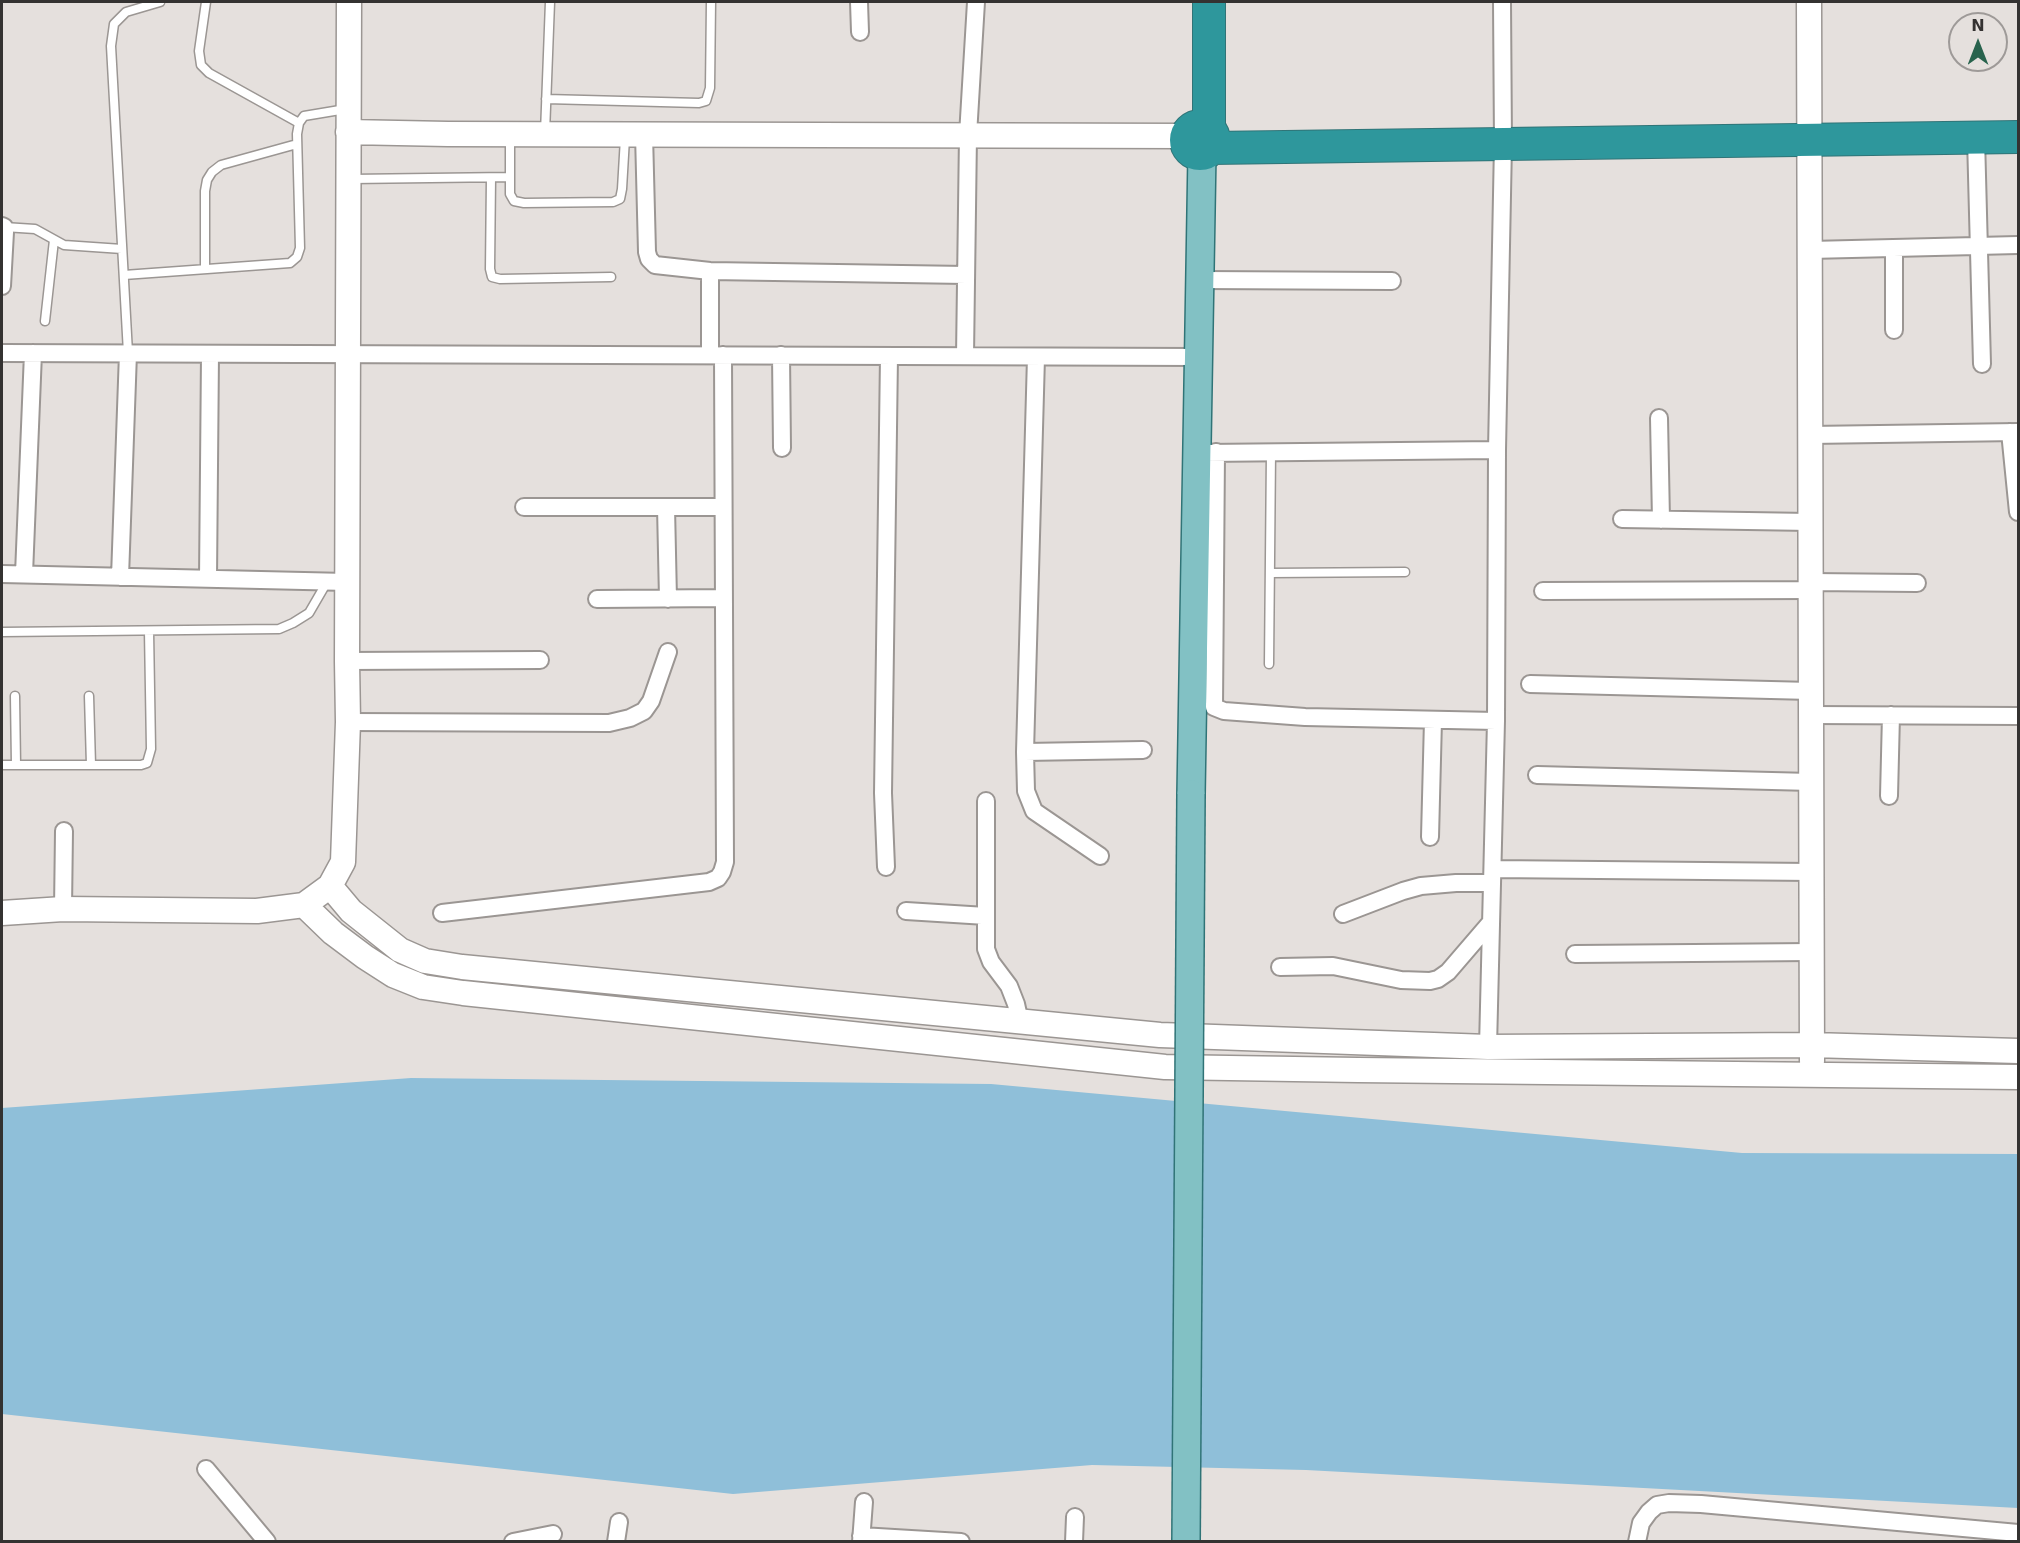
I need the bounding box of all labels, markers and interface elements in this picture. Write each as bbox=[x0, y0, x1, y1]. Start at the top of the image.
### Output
north arrow bbox=[1948, 12, 2008, 72]
text: N bbox=[1971, 16, 1985, 35]

